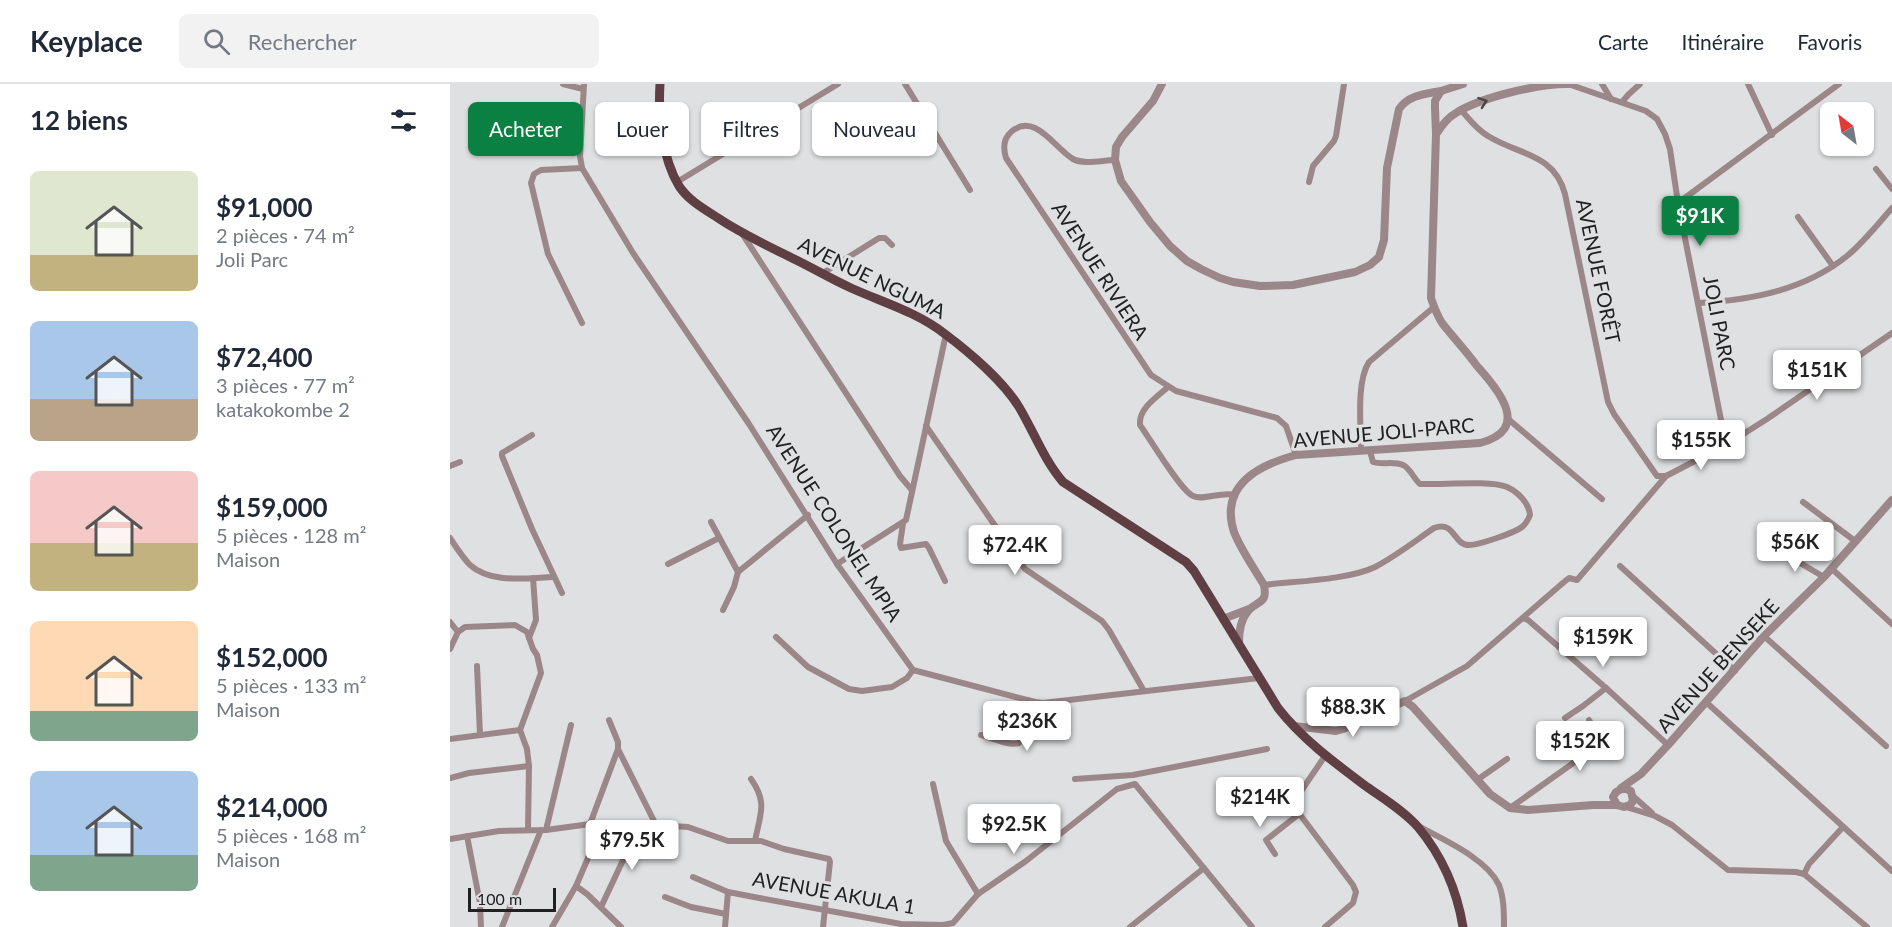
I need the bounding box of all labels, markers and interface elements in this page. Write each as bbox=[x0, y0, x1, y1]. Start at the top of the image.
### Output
search box bbox=[179, 14, 599, 68]
text: Keyplace bbox=[30, 24, 143, 58]
icon: search bbox=[200, 25, 233, 58]
text: Rechercher bbox=[248, 28, 357, 55]
text: Carte bbox=[1598, 29, 1649, 54]
text: Itinéraire bbox=[1682, 29, 1764, 54]
text: Favoris bbox=[1797, 29, 1862, 54]
one-way arrow bbox=[1477, 96, 1487, 109]
chip: Acheter bbox=[468, 102, 583, 156]
chip: Louer bbox=[595, 102, 689, 156]
chip: Filtres bbox=[701, 102, 800, 156]
chip: Nouveau bbox=[812, 102, 937, 156]
north arrow bbox=[1820, 102, 1874, 156]
map controls bbox=[1820, 102, 1874, 156]
text: 12 biens bbox=[30, 104, 128, 136]
icon: filters bbox=[387, 104, 420, 137]
text: $91,000 bbox=[216, 191, 313, 223]
icon: home bbox=[78, 195, 150, 267]
street label: AVENUE FORÊT bbox=[1572, 196, 1626, 346]
pin: $91K bbox=[1664, 196, 1736, 247]
street label: AVENUE RIVIERA bbox=[1047, 197, 1154, 344]
text: $91K bbox=[1676, 203, 1724, 227]
text: 2 pièces · 74 m² bbox=[216, 223, 355, 247]
street label: AVENUE NGUMA bbox=[795, 231, 950, 323]
text: Joli Parc bbox=[216, 247, 288, 271]
street label: JOLI PARC bbox=[1699, 274, 1741, 372]
text: $72,400 bbox=[216, 341, 313, 373]
icon: home bbox=[78, 345, 150, 417]
pin: $151K bbox=[1775, 350, 1859, 401]
text: $151K bbox=[1787, 357, 1847, 381]
text: 3 pièces · 77 m² bbox=[216, 373, 355, 397]
text: katakokombe 2 bbox=[216, 397, 350, 421]
street label: AVENUE JOLI-PARC bbox=[1292, 412, 1475, 452]
street label: AVENUE COLONEL MPIA bbox=[762, 419, 908, 626]
pin: $155K bbox=[1659, 420, 1743, 471]
text: $155K bbox=[1671, 427, 1731, 451]
text: $159,000 bbox=[216, 491, 328, 523]
icon: home bbox=[78, 495, 150, 567]
pin: $56K bbox=[1759, 522, 1831, 573]
text: 5 pièces · 128 m² bbox=[216, 523, 366, 547]
pin: $72.4K bbox=[966, 525, 1064, 576]
text: $56K bbox=[1771, 529, 1819, 553]
text: $72.4K bbox=[983, 532, 1047, 556]
text: Maison bbox=[216, 547, 280, 571]
street label: AVENUE BENSEKE bbox=[1651, 594, 1783, 737]
pin: $159K bbox=[1561, 617, 1645, 668]
text: $159K bbox=[1573, 624, 1633, 648]
text: $152,000 bbox=[216, 641, 328, 673]
icon: home bbox=[78, 645, 150, 717]
text: 5 pièces · 133 m² bbox=[216, 673, 366, 697]
pin: $88.3K bbox=[1304, 687, 1402, 738]
text: $88.3K bbox=[1321, 694, 1385, 718]
text: Maison bbox=[216, 697, 280, 721]
pin: $236K bbox=[985, 701, 1069, 752]
text: $236K bbox=[997, 708, 1057, 732]
pin: $152K bbox=[1538, 721, 1622, 772]
text: $152K bbox=[1550, 728, 1610, 752]
pin: $214K bbox=[1218, 777, 1302, 828]
text: $214K bbox=[1230, 784, 1290, 808]
text: $214,000 bbox=[216, 791, 328, 823]
icon: home bbox=[78, 795, 150, 867]
pin: $92.5K bbox=[965, 804, 1063, 855]
text: $92.5K bbox=[982, 811, 1046, 835]
pin: $79.5K bbox=[583, 820, 681, 871]
text: 5 pièces · 168 m² bbox=[216, 823, 366, 847]
text: $79.5K bbox=[600, 827, 664, 851]
text: Maison bbox=[216, 847, 280, 871]
street label: AVENUE AKULA 1 bbox=[751, 866, 917, 918]
scale bar bbox=[468, 885, 556, 912]
text: 100 m bbox=[477, 889, 522, 908]

